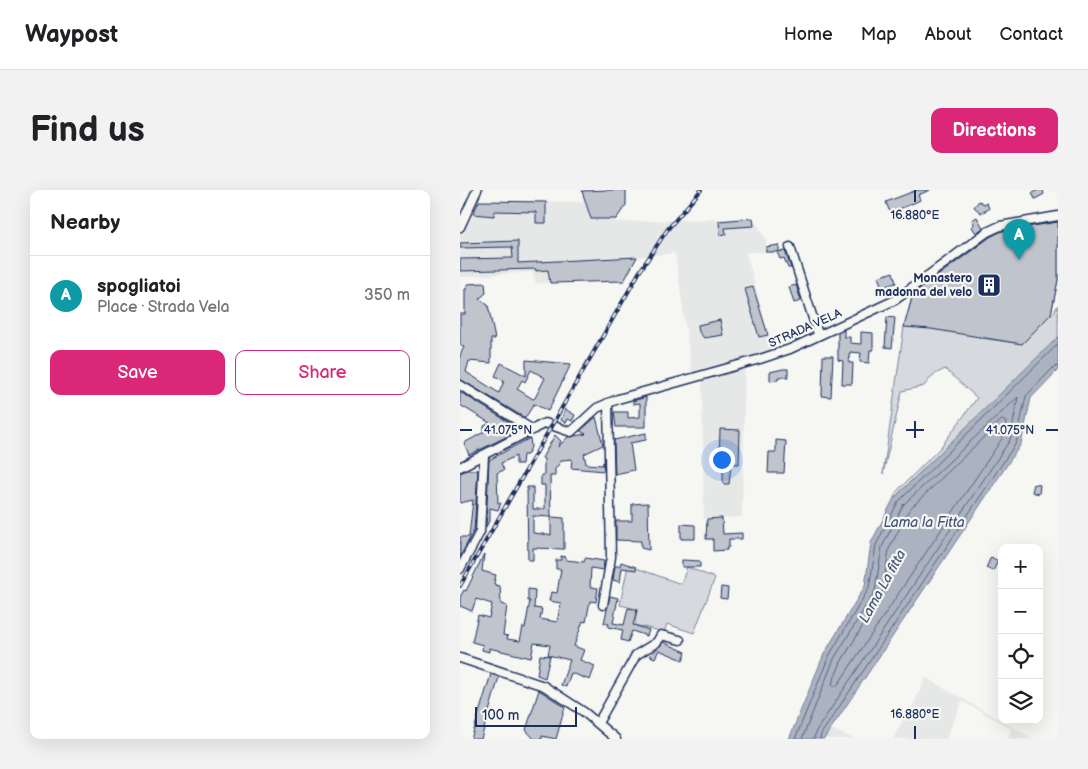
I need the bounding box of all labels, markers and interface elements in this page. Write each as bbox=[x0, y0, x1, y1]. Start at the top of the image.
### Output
text: Waypost bbox=[25, 20, 118, 49]
text: Home bbox=[784, 24, 833, 45]
text: Map bbox=[861, 24, 897, 45]
text: About bbox=[925, 24, 972, 45]
text: Contact bbox=[1000, 24, 1063, 45]
button: Directions bbox=[931, 108, 1058, 153]
text: Find us bbox=[30, 109, 145, 152]
text: 16.880°E bbox=[891, 208, 939, 223]
text: Nearby bbox=[50, 210, 120, 235]
pin: A bbox=[1003, 219, 1035, 260]
place label: Monastero madonna del velo bbox=[875, 271, 972, 300]
building icon: Monastero madonna del velo bbox=[976, 272, 1002, 298]
text: spogliatoi bbox=[97, 275, 181, 298]
text: A bbox=[61, 286, 71, 305]
text: 350 m bbox=[364, 286, 410, 305]
text: Place · Strada Vela bbox=[97, 298, 230, 317]
street label: STRADA VELA bbox=[766, 305, 845, 351]
button: Save bbox=[50, 350, 225, 395]
button: Share bbox=[235, 350, 410, 395]
text: 41.075°N bbox=[484, 423, 532, 438]
text: 41.075°N bbox=[986, 423, 1034, 438]
your location bbox=[709, 447, 735, 473]
water label: Lama la Fitta bbox=[883, 514, 965, 531]
map controls bbox=[998, 544, 1043, 724]
button: + bbox=[998, 544, 1043, 589]
water label: Lama La fitta bbox=[855, 547, 909, 626]
button: − bbox=[998, 589, 1043, 634]
button: locate bbox=[998, 634, 1043, 679]
button: layers bbox=[998, 679, 1043, 724]
scale bar bbox=[475, 704, 578, 727]
text: 100 m bbox=[482, 707, 519, 724]
text: 16.880°E bbox=[891, 707, 939, 722]

